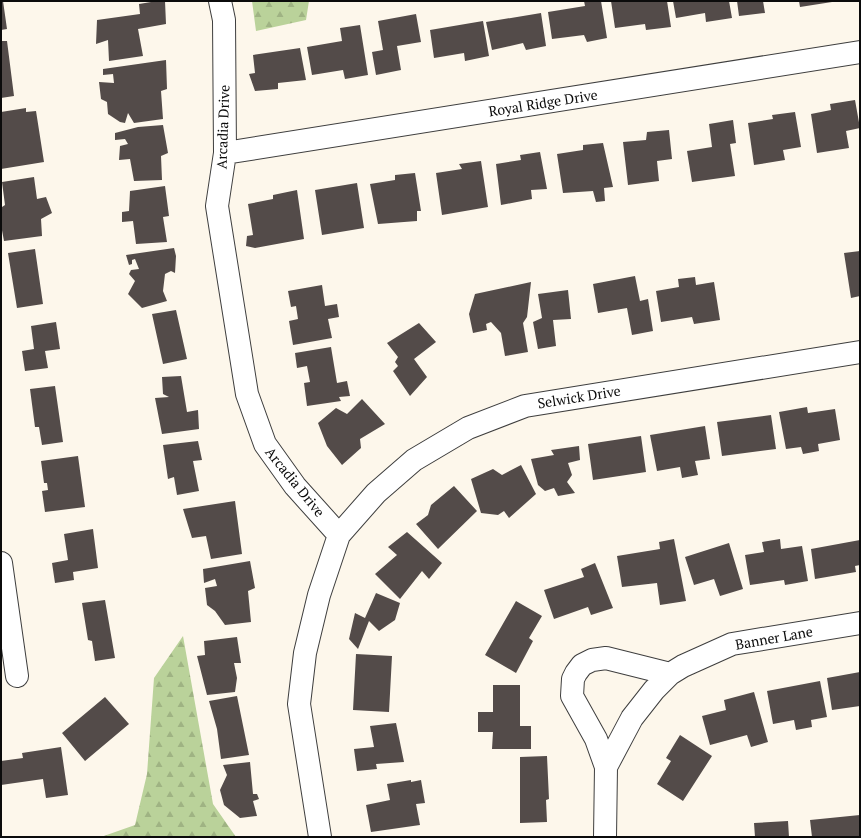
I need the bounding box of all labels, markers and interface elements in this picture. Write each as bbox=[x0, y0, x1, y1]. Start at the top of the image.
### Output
street label: Arcadia Drive bbox=[212, 84, 233, 169]
street label: Royal Ridge Drive bbox=[487, 85, 599, 120]
street label: Selwick Drive bbox=[536, 381, 622, 412]
street label: Arcadia Drive bbox=[261, 443, 329, 520]
street label: Banner Lane bbox=[734, 621, 814, 654]

